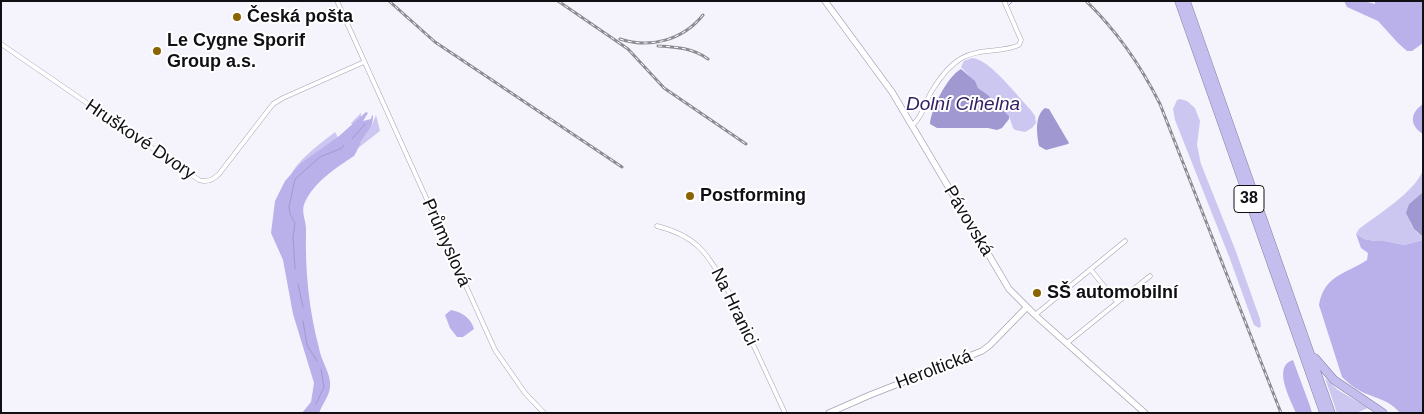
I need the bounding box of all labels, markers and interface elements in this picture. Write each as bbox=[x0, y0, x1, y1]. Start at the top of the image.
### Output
place label: Česká pošta bbox=[247, 6, 353, 28]
marker: Česká pošta bbox=[231, 11, 243, 23]
place label: Le Cygne Sporif Group a.s. bbox=[167, 30, 305, 72]
marker: Le Cygne Sporif Group a.s. bbox=[151, 45, 163, 57]
water label: Dolní Cihelna bbox=[906, 94, 1020, 116]
street label: Hruškové Dvory bbox=[81, 95, 199, 185]
street label: Pávovská bbox=[939, 182, 997, 260]
place label: Postforming bbox=[700, 185, 806, 207]
road number: 38 bbox=[1234, 185, 1264, 212]
marker: Postforming bbox=[684, 190, 696, 202]
street label: Průmyslová bbox=[417, 196, 475, 290]
street label: Na Hranici bbox=[706, 265, 762, 349]
place label: SŠ automobilní bbox=[1047, 282, 1178, 304]
marker: SŠ automobilní bbox=[1031, 287, 1043, 299]
street label: Heroltická bbox=[893, 346, 975, 394]

